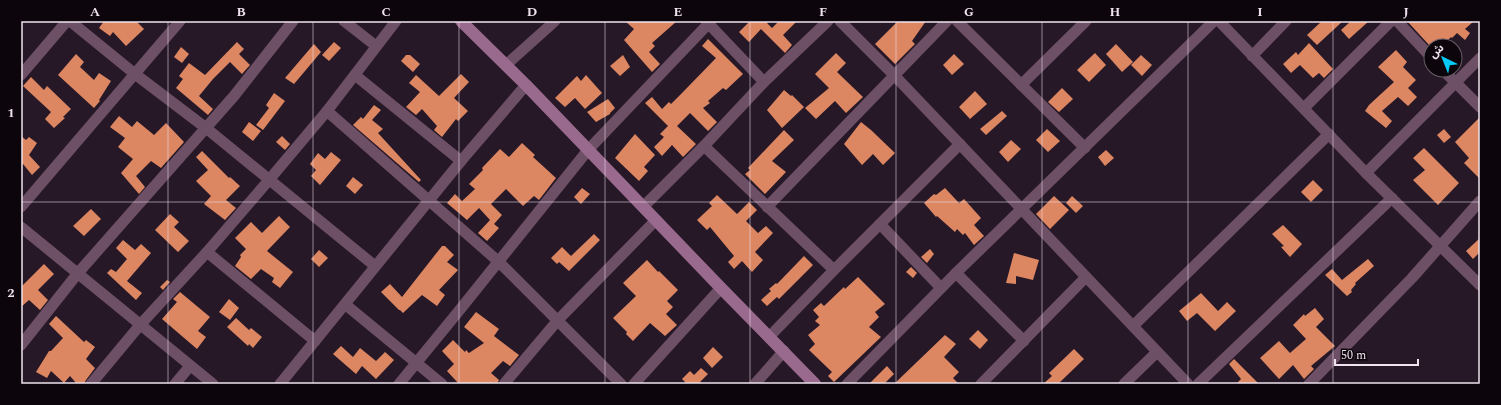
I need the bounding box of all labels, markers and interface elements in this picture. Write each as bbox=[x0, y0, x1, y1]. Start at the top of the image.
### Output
text: A bbox=[90, 2, 100, 22]
text: B bbox=[236, 2, 246, 22]
text: C bbox=[381, 2, 391, 22]
text: D bbox=[527, 2, 537, 22]
text: E bbox=[674, 2, 683, 22]
text: F bbox=[819, 2, 827, 22]
text: G bbox=[964, 2, 974, 22]
text: H bbox=[1110, 2, 1121, 22]
text: I bbox=[1257, 2, 1263, 22]
text: J bbox=[1403, 2, 1409, 22]
north arrow bbox=[1423, 38, 1463, 78]
text: ش bbox=[1425, 40, 1448, 62]
text: 1 bbox=[7, 103, 15, 123]
text: 2 bbox=[7, 283, 15, 303]
scale bar bbox=[1335, 341, 1418, 367]
text: 50 m bbox=[1341, 346, 1366, 365]

